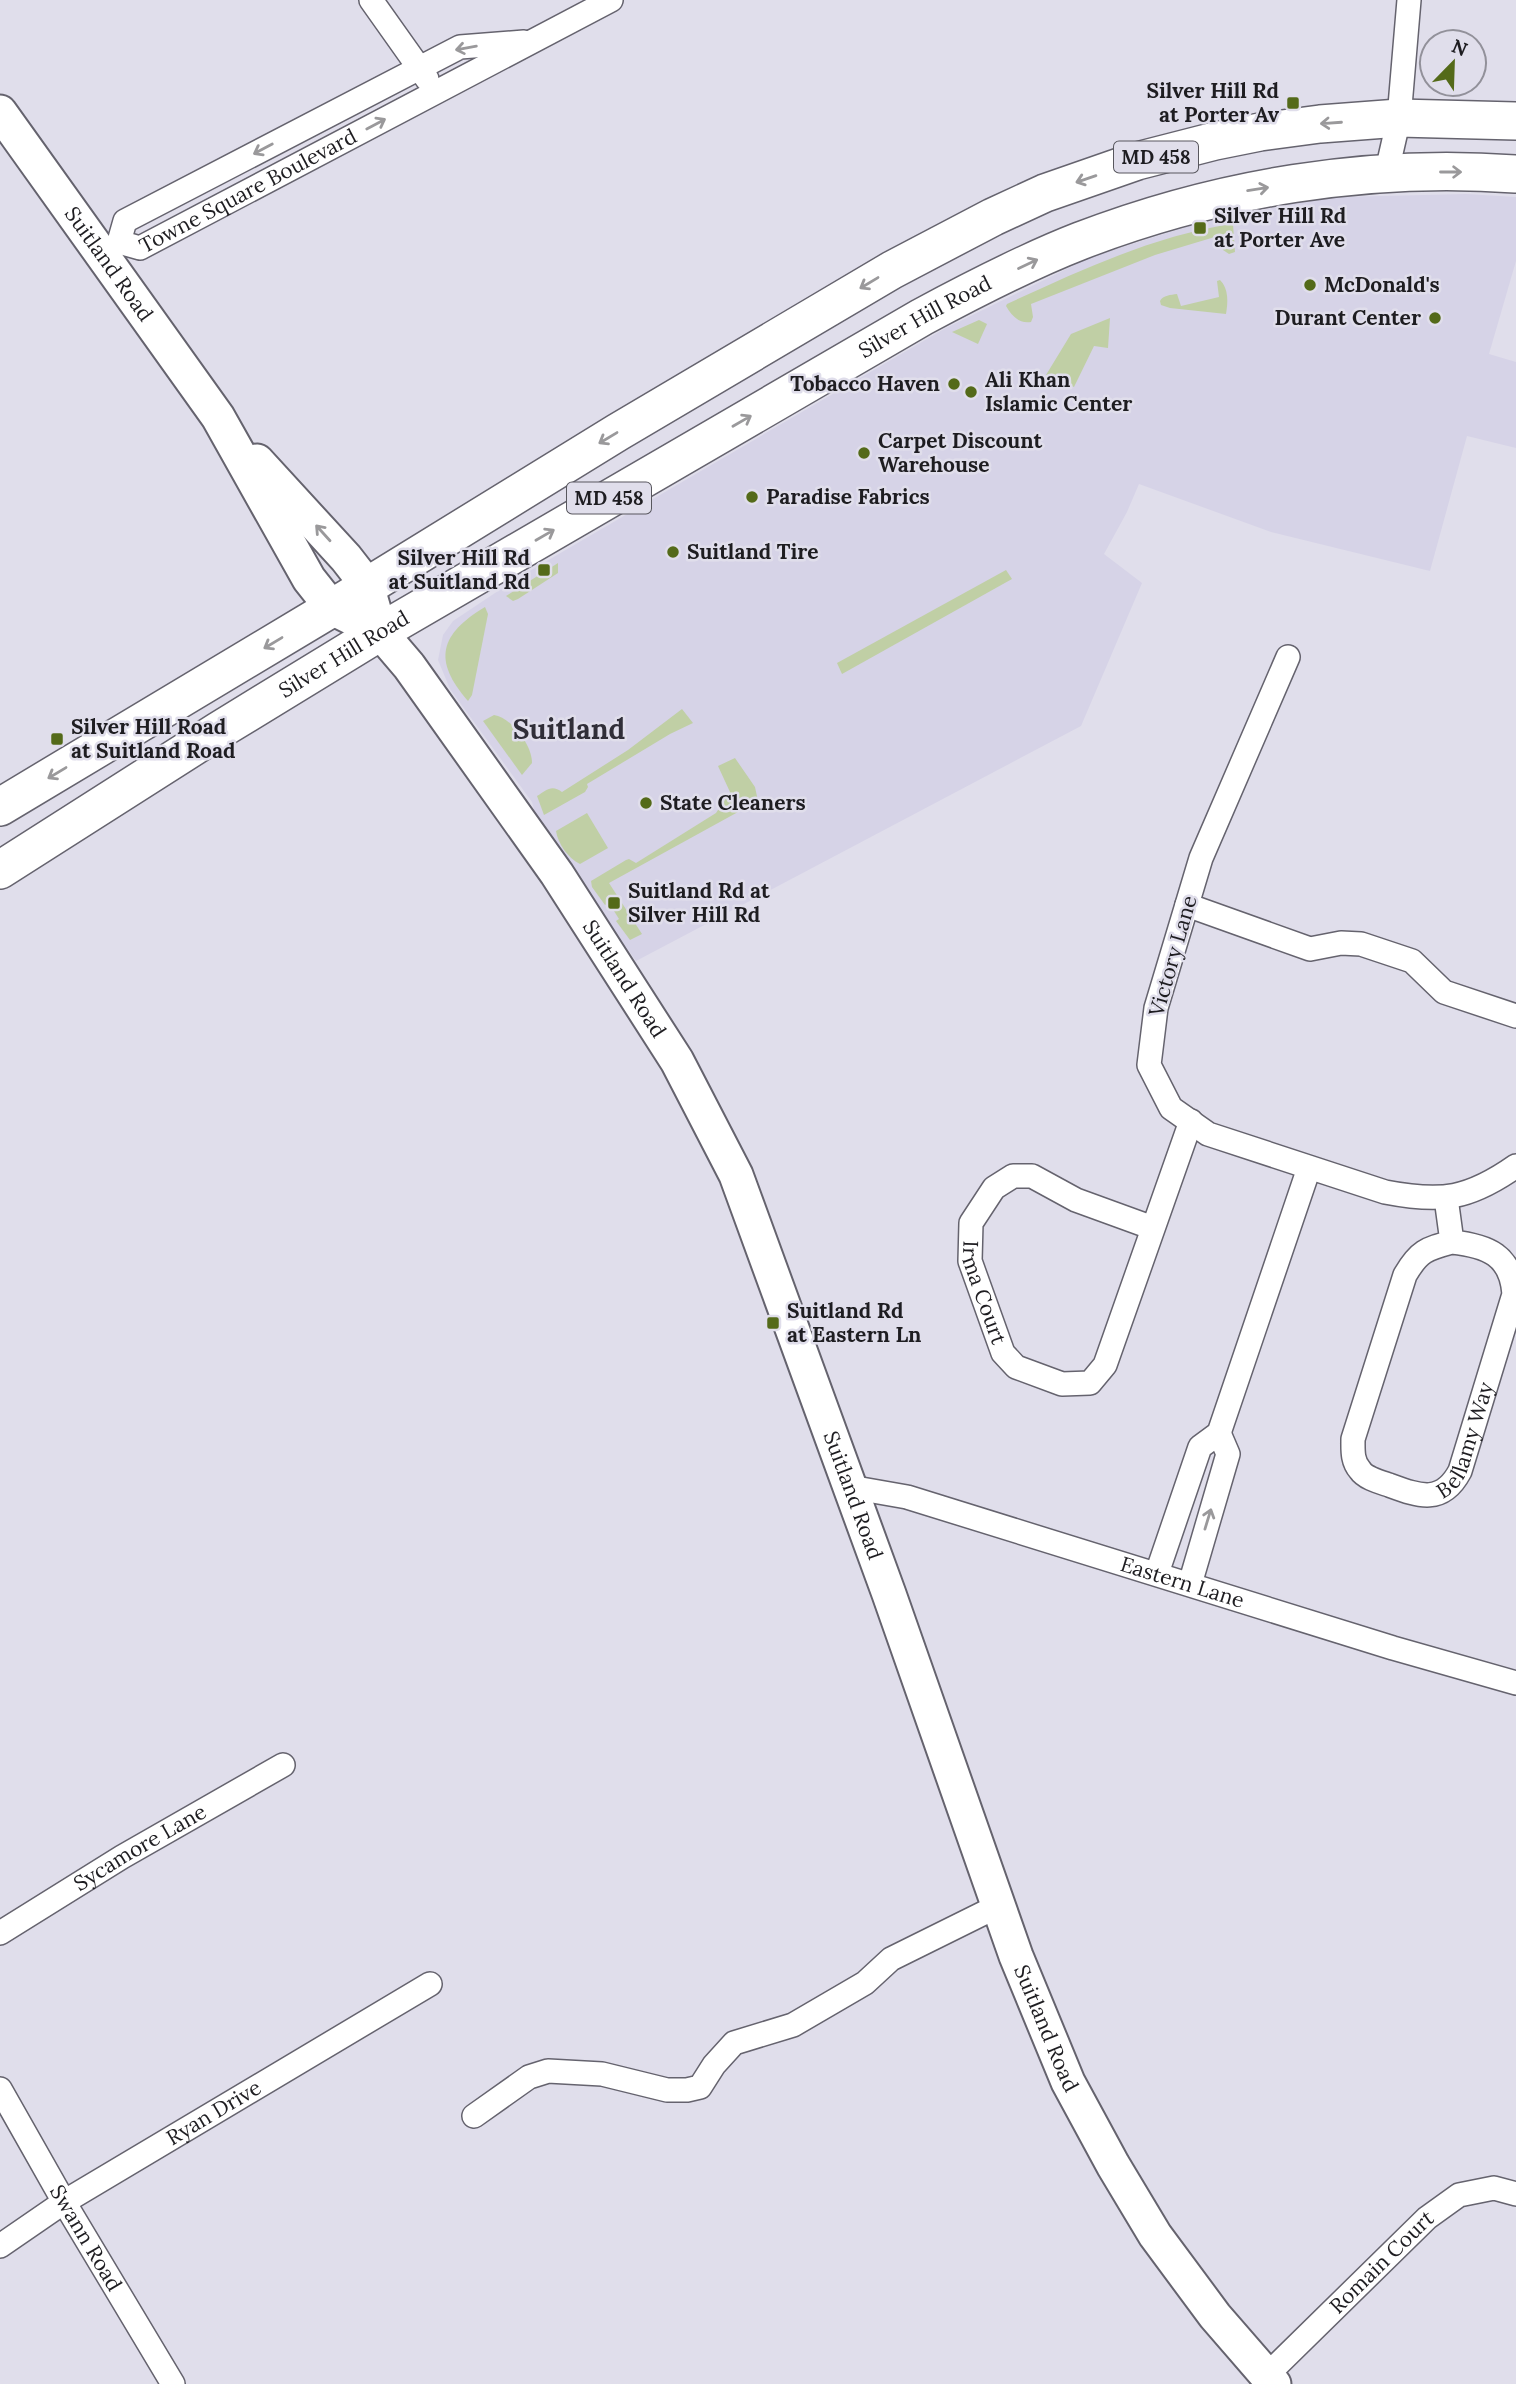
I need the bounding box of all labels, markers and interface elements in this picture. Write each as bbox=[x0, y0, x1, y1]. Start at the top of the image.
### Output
north arrow bbox=[1418, 28, 1488, 98]
text: N bbox=[1448, 33, 1471, 61]
one-way arrow bbox=[455, 41, 478, 55]
place label: Silver Hill Rd at Porter Av bbox=[1147, 77, 1280, 128]
marker: Silver Hill Rd at Porter Av bbox=[1285, 95, 1301, 111]
one-way arrow bbox=[365, 117, 386, 130]
one-way arrow bbox=[1320, 117, 1343, 130]
street label: Towne Square Boulevard bbox=[135, 122, 361, 259]
road number: MD 458 bbox=[1114, 141, 1198, 172]
one-way arrow bbox=[253, 143, 274, 156]
one-way arrow bbox=[1439, 165, 1462, 179]
one-way arrow bbox=[1075, 173, 1097, 186]
one-way arrow bbox=[1246, 182, 1269, 195]
street label: Suitland Road bbox=[59, 201, 159, 327]
place label: Silver Hill Rd at Porter Ave bbox=[1214, 202, 1346, 253]
marker: Silver Hill Rd at Porter Ave bbox=[1192, 220, 1208, 236]
one-way arrow bbox=[1016, 257, 1038, 270]
street label: Silver Hill Road bbox=[853, 269, 996, 364]
place label: McDonald's bbox=[1324, 271, 1440, 298]
one-way arrow bbox=[859, 277, 879, 291]
marker: McDonald's bbox=[1302, 277, 1318, 293]
place label: Durant Center bbox=[1275, 304, 1421, 331]
marker: Durant Center bbox=[1427, 310, 1443, 326]
place label: Ali Khan Islamic Center bbox=[985, 366, 1132, 417]
place label: Tobacco Haven bbox=[790, 370, 940, 397]
marker: Tobacco Haven bbox=[946, 376, 962, 392]
marker: Ali Khan Islamic Center bbox=[963, 384, 979, 400]
one-way arrow bbox=[731, 414, 751, 428]
place label: Carpet Discount Warehouse bbox=[878, 427, 1043, 478]
one-way arrow bbox=[598, 431, 618, 445]
marker: Carpet Discount Warehouse bbox=[856, 445, 872, 461]
road number: MD 458 bbox=[567, 482, 651, 513]
place label: Paradise Fabrics bbox=[766, 483, 930, 510]
marker: Paradise Fabrics bbox=[744, 489, 760, 505]
one-way arrow bbox=[315, 524, 331, 542]
one-way arrow bbox=[534, 528, 554, 542]
place label: Suitland Tire bbox=[687, 538, 818, 565]
place label: Silver Hill Rd at Suitland Rd bbox=[388, 544, 530, 595]
marker: Suitland Tire bbox=[665, 544, 681, 560]
marker: Silver Hill Rd at Suitland Rd bbox=[536, 562, 552, 578]
street label: Silver Hill Road bbox=[274, 604, 414, 704]
one-way arrow bbox=[263, 636, 283, 650]
district label: Suitland bbox=[513, 711, 625, 747]
place label: Silver Hill Road at Suitland Road bbox=[71, 713, 235, 764]
marker: Silver Hill Road at Suitland Road bbox=[49, 731, 65, 747]
one-way arrow bbox=[47, 766, 67, 780]
place label: State Cleaners bbox=[660, 789, 806, 816]
marker: State Cleaners bbox=[638, 795, 654, 811]
place label: Suitland Rd at Silver Hill Rd bbox=[628, 877, 770, 928]
street label: Victory Lane bbox=[1142, 892, 1203, 1020]
marker: Suitland Rd at Silver Hill Rd bbox=[606, 895, 622, 911]
street label: Suitland Road bbox=[577, 915, 673, 1043]
street label: Irma Court bbox=[956, 1240, 1013, 1349]
place label: Suitland Rd at Eastern Ln bbox=[787, 1297, 921, 1348]
marker: Suitland Rd at Eastern Ln bbox=[765, 1315, 781, 1331]
street label: Bellamy Way bbox=[1431, 1379, 1499, 1505]
street label: Suitland Road bbox=[818, 1427, 889, 1563]
one-way arrow bbox=[1203, 1508, 1215, 1530]
street label: Eastern Lane bbox=[1117, 1550, 1247, 1614]
street label: Sycamore Lane bbox=[68, 1798, 211, 1897]
street label: Suitland Road bbox=[1008, 1961, 1085, 2097]
street label: Ryan Drive bbox=[161, 2074, 266, 2151]
street label: Swann Road bbox=[44, 2180, 128, 2296]
street label: Romain Court bbox=[1324, 2203, 1439, 2319]

